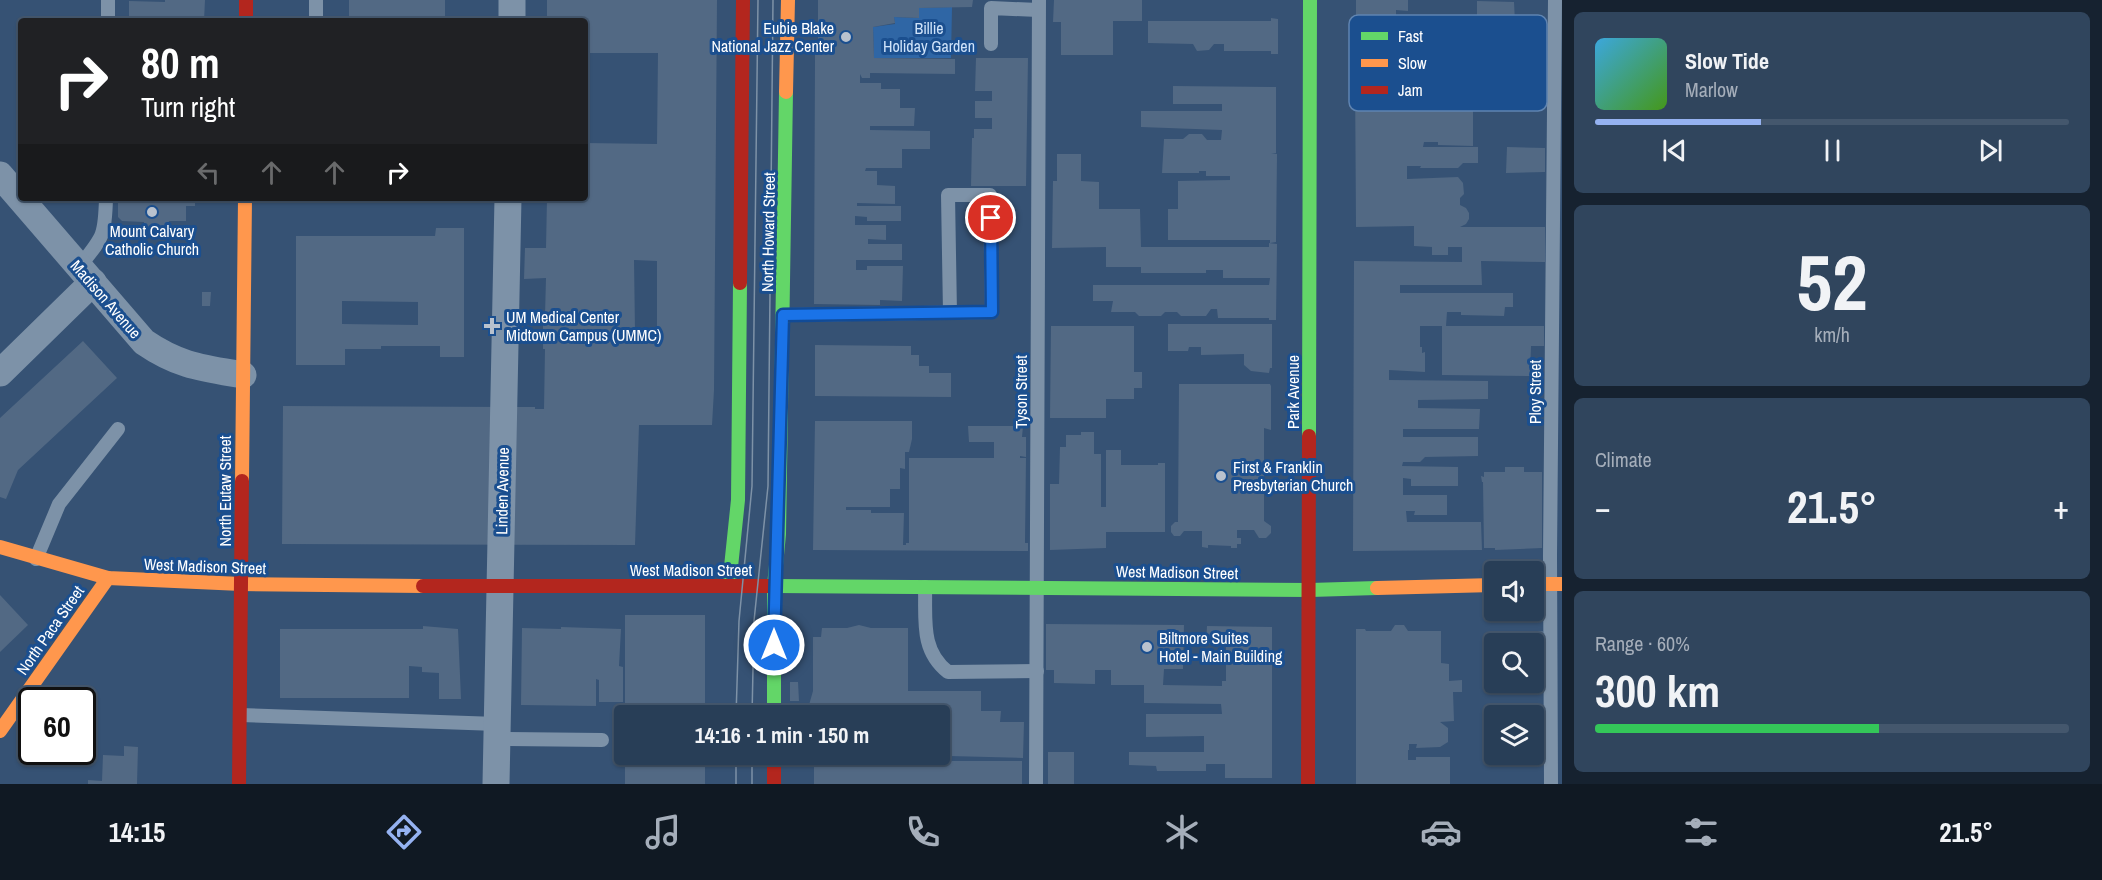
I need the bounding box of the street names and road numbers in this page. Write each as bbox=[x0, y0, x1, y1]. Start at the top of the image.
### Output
street label: North Howard Street bbox=[756, 172, 780, 292]
street label: Madison Avenue bbox=[66, 255, 146, 343]
street label: Tyson Street bbox=[1010, 355, 1032, 429]
street label: Park Avenue bbox=[1282, 355, 1304, 429]
street label: Ploy Street bbox=[1524, 360, 1546, 424]
street label: North Eutaw Street bbox=[214, 435, 236, 546]
street label: Linden Avenue bbox=[490, 447, 514, 535]
street label: West Madison Street bbox=[144, 553, 267, 579]
street label: West Madison Street bbox=[630, 559, 752, 581]
street label: West Madison Street bbox=[1116, 560, 1239, 584]
street label: North Paca Street bbox=[11, 581, 89, 679]

